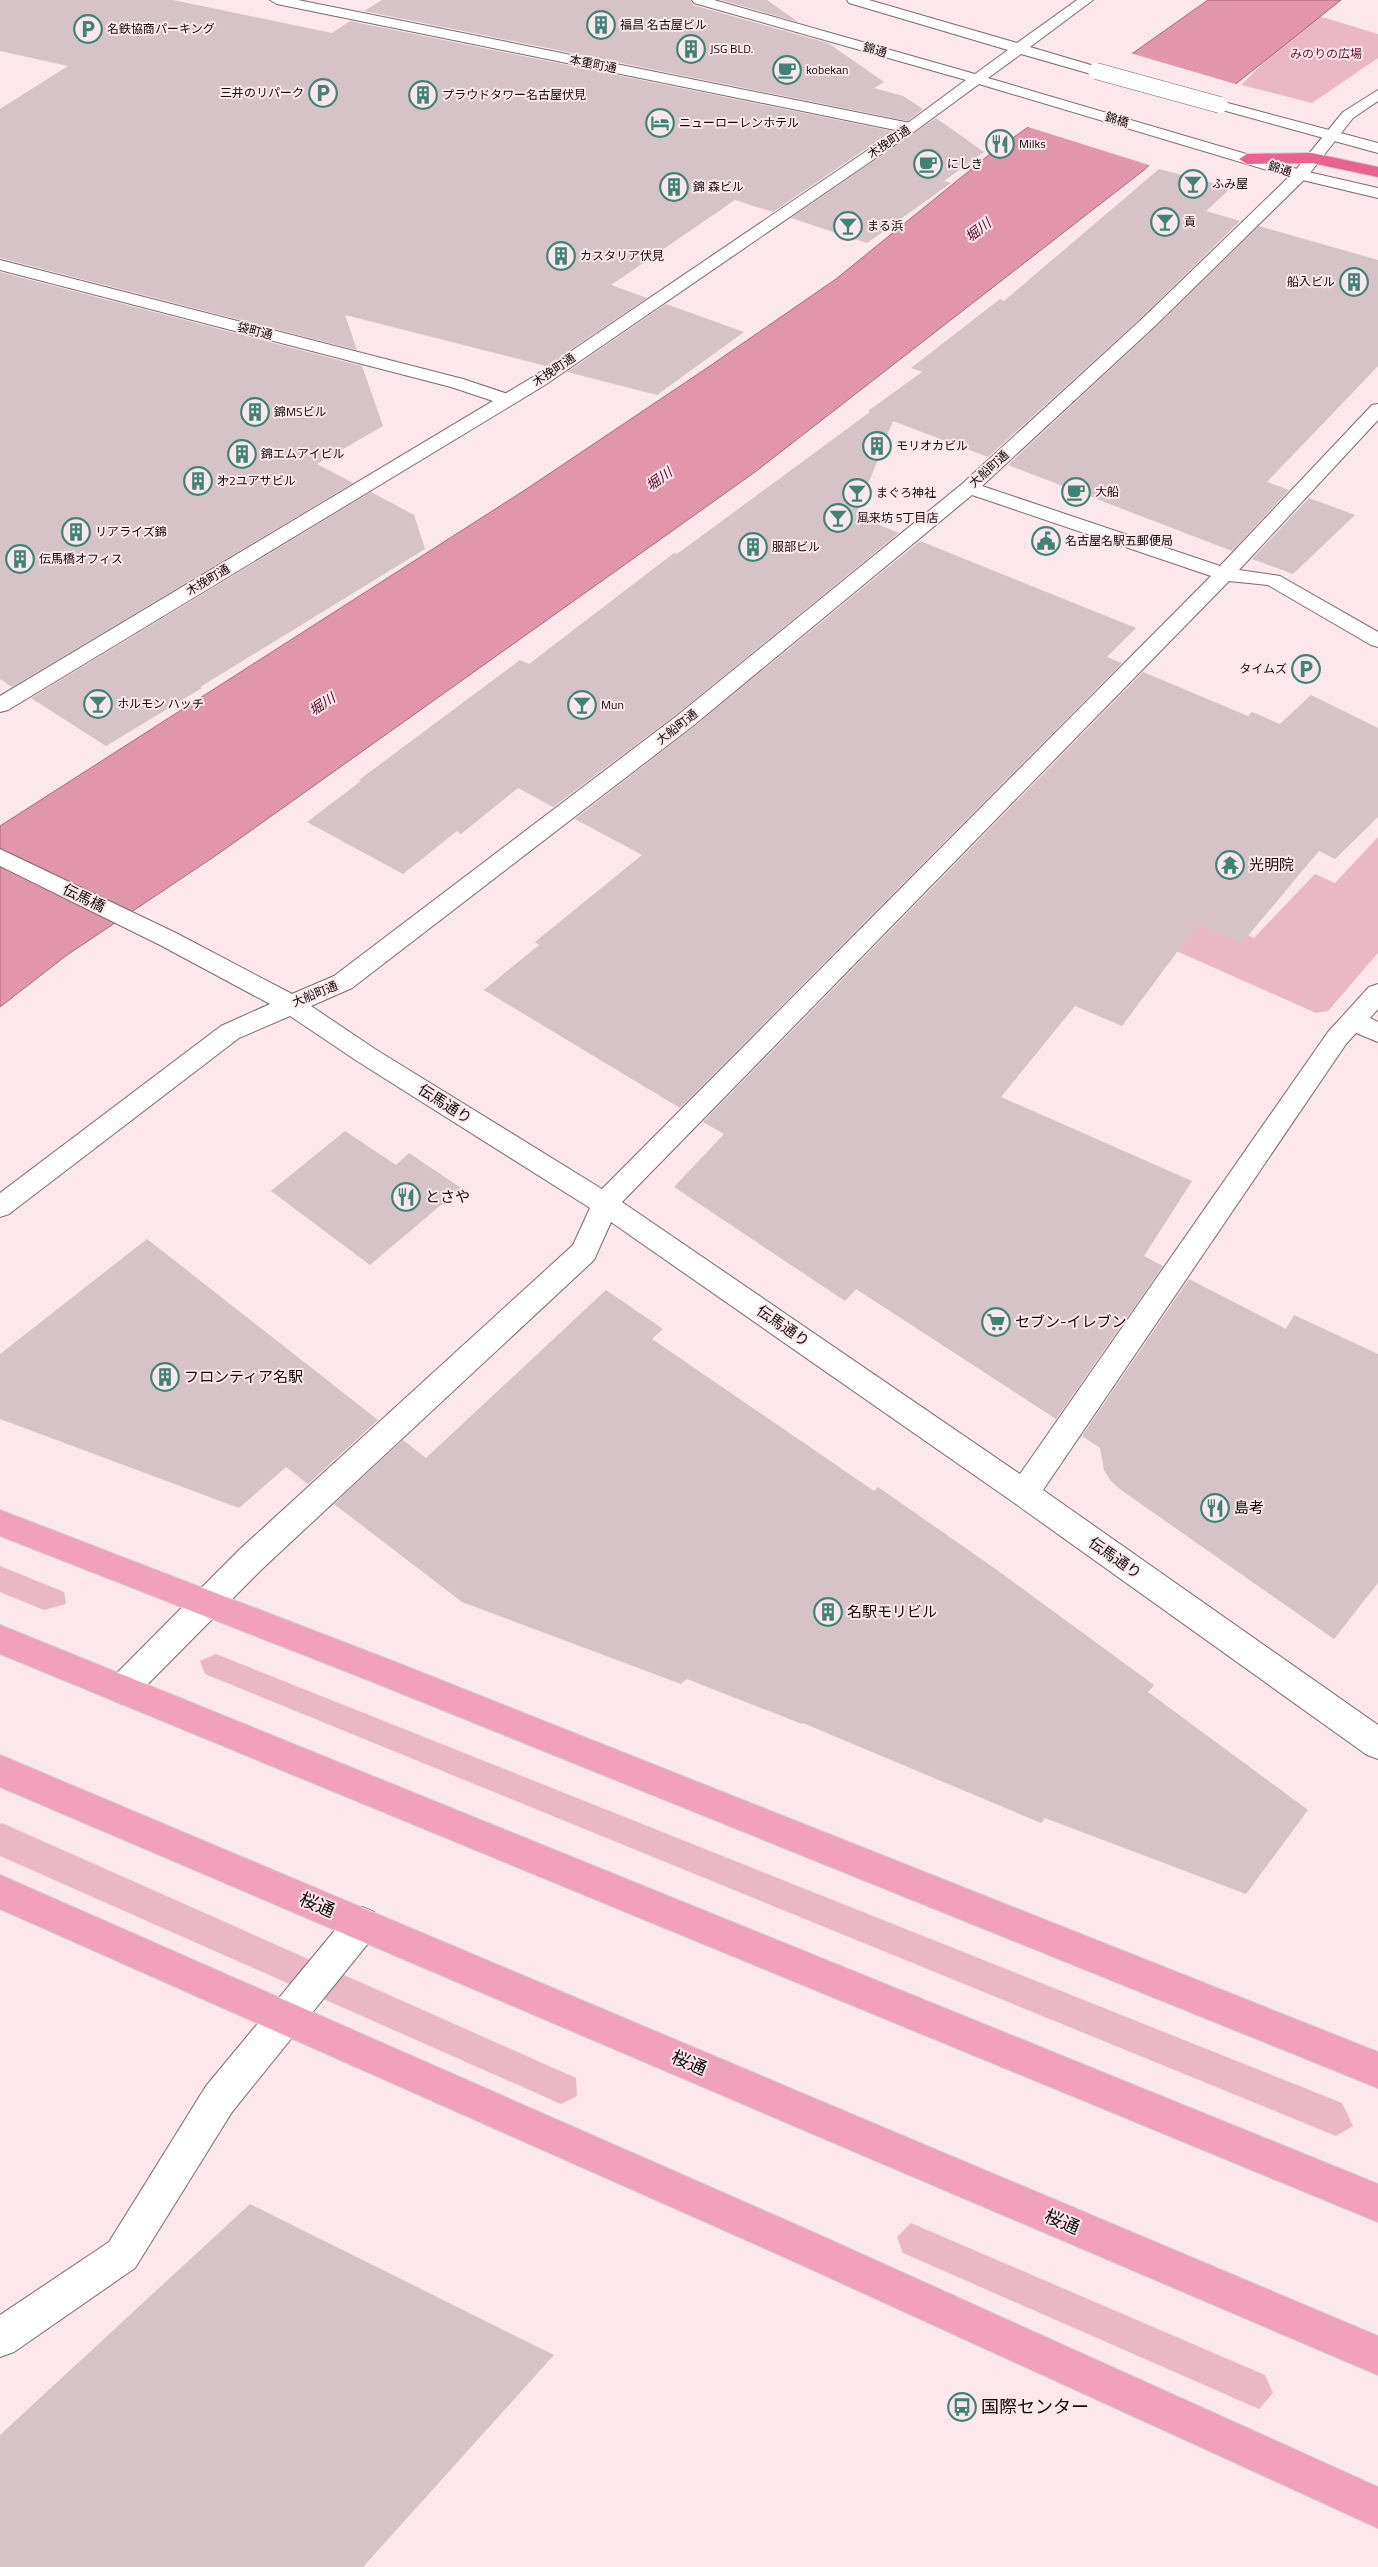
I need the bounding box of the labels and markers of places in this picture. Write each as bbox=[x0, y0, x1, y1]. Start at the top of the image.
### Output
building icon: 福昌 名古屋ビル bbox=[586, 10, 616, 40]
parking icon: 名鉄協商パーキング bbox=[73, 14, 103, 44]
place label: 福昌 名古屋ビル bbox=[620, 15, 707, 34]
place label: 名鉄協商パーキング bbox=[107, 19, 215, 38]
building icon: JSG BLD. bbox=[676, 34, 706, 64]
place label: JSG BLD. bbox=[710, 39, 753, 58]
cafe icon: kobekan bbox=[772, 55, 802, 85]
place label: kobekan bbox=[806, 60, 848, 79]
parking icon: 三井のリパーク bbox=[308, 78, 338, 108]
building icon: プラウドタワー名古屋伏見 bbox=[408, 80, 438, 110]
place label: 三井のリパーク bbox=[220, 83, 304, 102]
place label: プラウドタワー名古屋伏見 bbox=[442, 85, 586, 104]
hotel icon: ニューローレンホテル bbox=[645, 108, 675, 138]
place label: ニューローレンホテル bbox=[679, 113, 799, 132]
restaurant icon: Milks bbox=[985, 129, 1015, 159]
place label: Milks bbox=[1019, 134, 1046, 153]
cafe icon: にしき bbox=[913, 149, 943, 179]
place label: にしき bbox=[947, 154, 983, 173]
bar icon: ふみ屋 bbox=[1178, 169, 1208, 199]
building icon: 錦 森ビル bbox=[659, 172, 689, 202]
place label: ふみ屋 bbox=[1212, 174, 1248, 193]
place label: 錦 森ビル bbox=[693, 177, 744, 196]
bar icon: 貢 bbox=[1150, 207, 1180, 237]
bar icon: まる浜 bbox=[833, 211, 863, 241]
place label: 貢 bbox=[1184, 212, 1196, 231]
place label: まる浜 bbox=[867, 216, 903, 235]
building icon: カスタリア伏見 bbox=[546, 241, 576, 271]
place label: カスタリア伏見 bbox=[580, 246, 664, 265]
building icon: 船入ビル bbox=[1339, 267, 1369, 297]
place label: 船入ビル bbox=[1287, 272, 1335, 291]
building icon: 錦MSビル bbox=[240, 397, 270, 427]
place label: 錦MSビル bbox=[274, 402, 327, 421]
building icon: モリオカビル bbox=[862, 431, 892, 461]
place label: モリオカビル bbox=[896, 436, 968, 455]
building icon: 錦エムアイビル bbox=[227, 439, 257, 469]
place label: 錦エムアイビル bbox=[261, 444, 344, 463]
building icon: 㐧2ユアサビル bbox=[183, 466, 213, 496]
place label: 㐧2ユアサビル bbox=[217, 471, 296, 490]
cafe icon: 大船 bbox=[1061, 477, 1091, 507]
bar icon: まぐろ神社 bbox=[842, 478, 872, 508]
place label: 大船 bbox=[1095, 482, 1119, 501]
place label: まぐろ神社 bbox=[876, 483, 936, 502]
bar icon: 風来坊 5丁目店 bbox=[823, 503, 853, 533]
place label: 風来坊 5丁目店 bbox=[857, 508, 938, 527]
building icon: リアライズ錦 bbox=[61, 517, 91, 547]
place label: リアライズ錦 bbox=[95, 522, 167, 541]
public building icon: 名古屋名駅五郵便局 bbox=[1031, 526, 1061, 556]
place label: 名古屋名駅五郵便局 bbox=[1065, 531, 1173, 550]
building icon: 服部ビル bbox=[738, 532, 768, 562]
place label: 服部ビル bbox=[772, 537, 820, 556]
building icon: 伝馬橋オフィス bbox=[5, 544, 35, 574]
place label: 伝馬橋オフィス bbox=[39, 549, 123, 568]
parking icon: タイムズ bbox=[1291, 654, 1321, 684]
place label: タイムズ bbox=[1239, 659, 1287, 678]
bar icon: ホルモン ハッチ bbox=[83, 689, 113, 719]
bar icon: Mun bbox=[567, 690, 597, 720]
place label: ホルモン ハッチ bbox=[117, 694, 204, 713]
place label: Mun bbox=[601, 695, 624, 714]
temple icon: 光明院 bbox=[1215, 850, 1245, 880]
place label: 光明院 bbox=[1249, 853, 1294, 876]
restaurant icon: とさや bbox=[391, 1182, 421, 1212]
place label: とさや bbox=[425, 1185, 470, 1208]
supermarket icon: セブン-イレブン bbox=[981, 1307, 1011, 1337]
place label: セブン-イレブン bbox=[1015, 1310, 1127, 1333]
building icon: フロンティア名駅 bbox=[150, 1362, 180, 1392]
place label: フロンティア名駅 bbox=[184, 1365, 303, 1388]
restaurant icon: 島考 bbox=[1200, 1493, 1230, 1523]
place label: 島考 bbox=[1234, 1496, 1264, 1519]
building icon: 名駅モリビル bbox=[813, 1597, 843, 1627]
place label: 名駅モリビル bbox=[847, 1600, 937, 1623]
bus stop icon: 国際センター bbox=[947, 2392, 977, 2422]
place label: 国際センター bbox=[981, 2393, 1089, 2420]

